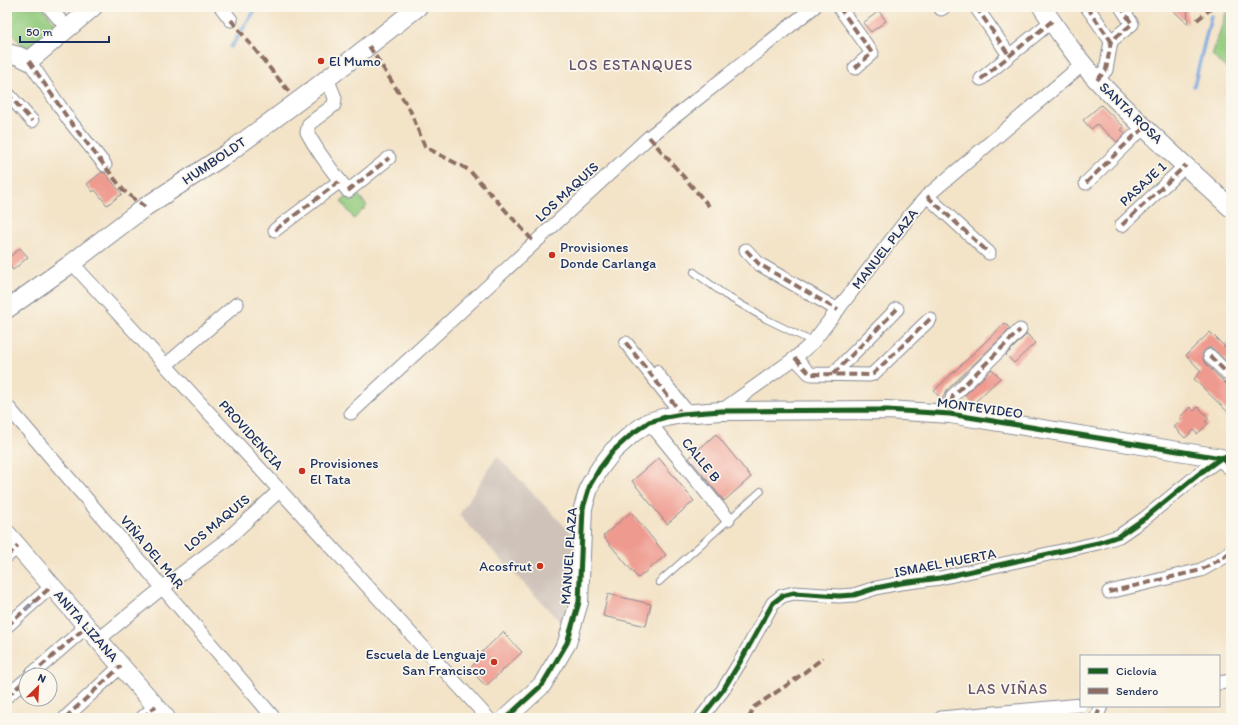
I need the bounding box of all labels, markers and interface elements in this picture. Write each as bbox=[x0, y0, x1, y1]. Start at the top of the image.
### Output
scale bar bbox=[20, 18, 109, 44]
text: 50 m bbox=[26, 25, 52, 39]
place label: El Mumo bbox=[329, 53, 381, 70]
marker: El Mumo bbox=[316, 56, 326, 66]
district label: LOS ESTANQUES bbox=[569, 56, 693, 74]
street label: SANTA ROSA bbox=[1096, 79, 1166, 147]
street label: HUMBOLDT bbox=[179, 133, 249, 189]
street label: LOS MAQUIS bbox=[532, 158, 602, 226]
street label: PASAJE 1 bbox=[1116, 158, 1170, 210]
street label: MANUEL PLAZA bbox=[848, 205, 922, 293]
place label: Provisiones Donde Carlanga bbox=[560, 239, 656, 272]
marker: Provisiones Donde Carlanga bbox=[547, 250, 557, 260]
street label: MONTEVIDEO bbox=[936, 394, 1024, 422]
street label: PROVIDENCIA bbox=[215, 396, 287, 474]
street label: CALLE B bbox=[678, 434, 724, 486]
place label: Provisiones El Tata bbox=[310, 455, 379, 488]
marker: Provisiones El Tata bbox=[297, 466, 307, 476]
street label: LOS MAQUIS bbox=[181, 491, 253, 555]
street label: MANUEL PLAZA bbox=[557, 507, 581, 605]
street label: VIÑA DEL MAR bbox=[116, 512, 188, 592]
street label: ISMAEL HUERTA bbox=[893, 545, 998, 581]
place label: Acosfrut bbox=[479, 558, 532, 575]
marker: Acosfrut bbox=[535, 561, 545, 571]
street label: ANITA LIZANA bbox=[50, 587, 122, 665]
one-way arrow bbox=[25, 601, 34, 610]
place label: Escuela de Lenguaje San Francisco bbox=[366, 646, 486, 679]
legend bbox=[1080, 655, 1220, 707]
marker: Escuela de Lenguaje San Francisco bbox=[489, 657, 499, 667]
text: Ciclovía bbox=[1116, 664, 1158, 678]
north arrow bbox=[18, 667, 58, 707]
text: N bbox=[36, 671, 48, 686]
district label: LAS VIÑAS bbox=[968, 680, 1048, 698]
text: Sendero bbox=[1116, 684, 1158, 698]

